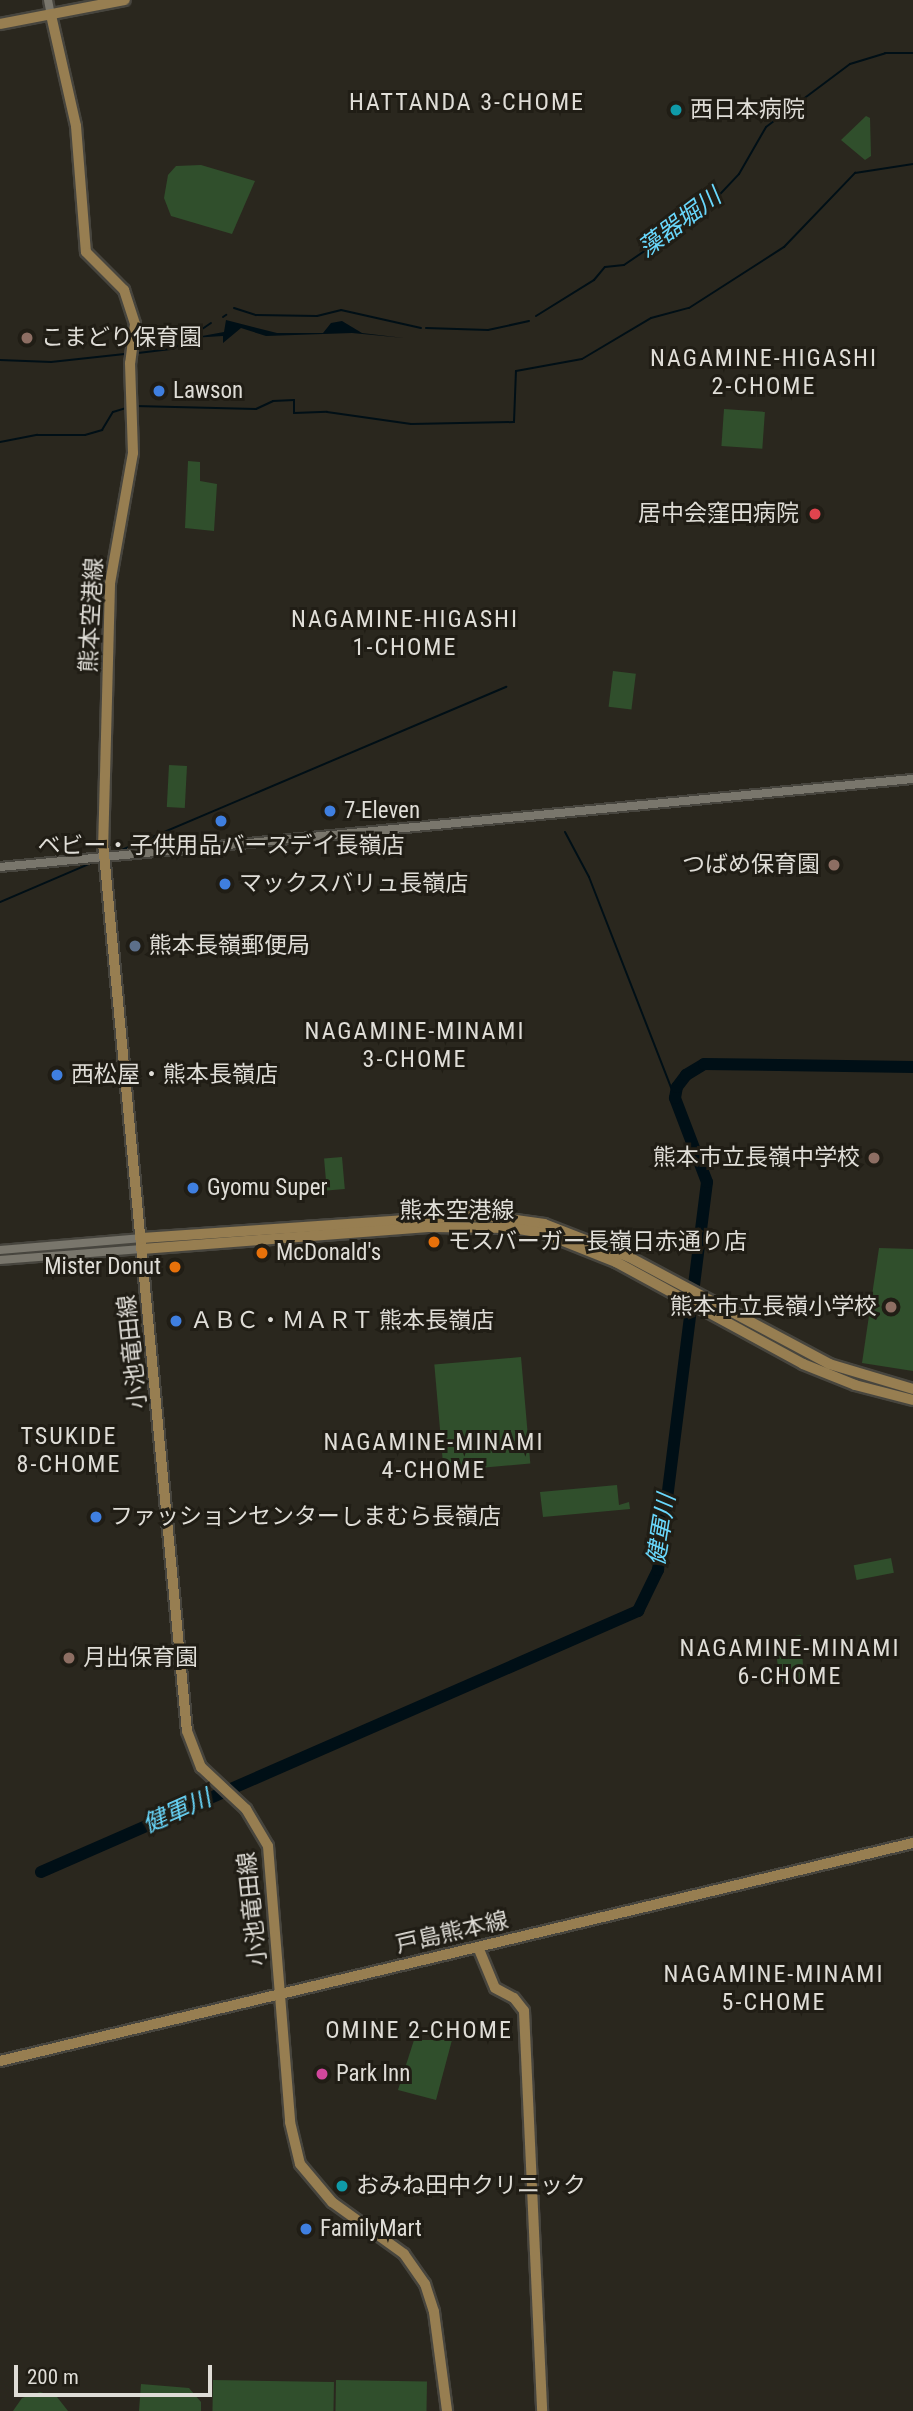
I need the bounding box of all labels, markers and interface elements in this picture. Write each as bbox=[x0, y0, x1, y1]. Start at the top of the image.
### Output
district label: HATTANDA 3-CHOME bbox=[351, 89, 583, 117]
place label: 西日本病院 bbox=[690, 96, 805, 124]
marker: 西日本病院 bbox=[668, 102, 684, 118]
water label: 藻器堀川 bbox=[633, 183, 727, 263]
place label: こまどり保育園 bbox=[41, 324, 202, 352]
marker: こまどり保育園 bbox=[19, 330, 35, 346]
district label: NAGAMINE-HIGASHI 2-CHOME bbox=[652, 345, 876, 401]
place label: Lawson bbox=[173, 377, 243, 405]
marker: Lawson bbox=[151, 383, 167, 399]
place label: 居中会窪田病院 bbox=[638, 500, 799, 528]
marker: 居中会窪田病院 bbox=[805, 504, 825, 524]
street label: 熊本空港線 bbox=[75, 557, 109, 673]
district label: NAGAMINE-HIGASHI 1-CHOME bbox=[293, 606, 517, 662]
place label: 7-Eleven bbox=[344, 797, 420, 825]
marker: 7-Eleven bbox=[322, 803, 338, 819]
marker: ベビー・子供用品バースデイ長嶺店 bbox=[213, 813, 229, 829]
place label: ベビー・子供用品バースデイ長嶺店 bbox=[37, 832, 405, 860]
place label: つばめ保育園 bbox=[682, 851, 820, 879]
marker: つばめ保育園 bbox=[826, 857, 842, 873]
place label: マックスバリュ長嶺店 bbox=[239, 870, 469, 898]
marker: マックスバリュ長嶺店 bbox=[217, 876, 233, 892]
place label: 熊本長嶺郵便局 bbox=[149, 932, 310, 960]
marker: 熊本長嶺郵便局 bbox=[127, 938, 143, 954]
district label: NAGAMINE-MINAMI 3-CHOME bbox=[306, 1018, 524, 1074]
place label: 西松屋・熊本長嶺店 bbox=[71, 1061, 278, 1089]
marker: 西松屋・熊本長嶺店 bbox=[49, 1067, 65, 1083]
place label: 熊本市立長嶺中学校 bbox=[653, 1144, 860, 1172]
marker: 熊本市立長嶺中学校 bbox=[866, 1150, 882, 1166]
place label: Gyomu Super bbox=[207, 1174, 327, 1202]
marker: Gyomu Super bbox=[185, 1180, 201, 1196]
street label: 熊本空港線 bbox=[400, 1197, 514, 1225]
place label: モスバーガー長嶺日赤通り店 bbox=[448, 1228, 747, 1256]
marker: モスバーガー長嶺日赤通り店 bbox=[426, 1234, 442, 1250]
place label: McDonald's bbox=[276, 1239, 381, 1267]
marker: McDonald's bbox=[254, 1245, 270, 1261]
place label: Mister Donut bbox=[44, 1253, 161, 1281]
marker: Mister Donut bbox=[167, 1259, 183, 1275]
street label: 小池竜田線 bbox=[113, 1293, 153, 1411]
place label: 熊本市立長嶺小学校 bbox=[670, 1293, 877, 1321]
marker: 熊本市立長嶺小学校 bbox=[883, 1299, 899, 1315]
place label: ＡＢＣ・ＭＡＲＴ 熊本長嶺店 bbox=[190, 1307, 494, 1335]
marker: ＡＢＣ・ＭＡＲＴ 熊本長嶺店 bbox=[168, 1313, 184, 1329]
district label: TSUKIDE 8-CHOME bbox=[17, 1423, 121, 1479]
district label: NAGAMINE-MINAMI 4-CHOME bbox=[325, 1429, 543, 1485]
water label: 健軍川 bbox=[642, 1492, 682, 1568]
place label: ファッションセンターしまむら長嶺店 bbox=[110, 1503, 501, 1531]
marker: ファッションセンターしまむら長嶺店 bbox=[88, 1509, 104, 1525]
district label: NAGAMINE-MINAMI 6-CHOME bbox=[681, 1635, 899, 1691]
place label: 月出保育園 bbox=[83, 1644, 198, 1672]
marker: 月出保育園 bbox=[61, 1650, 77, 1666]
water label: 健軍川 bbox=[138, 1784, 216, 1840]
street label: 小池竜田線 bbox=[233, 1850, 273, 1968]
street label: 戸島熊本線 bbox=[393, 1907, 511, 1959]
district label: NAGAMINE-MINAMI 5-CHOME bbox=[665, 1961, 883, 2017]
district label: OMINE 2-CHOME bbox=[327, 2017, 511, 2045]
place label: Park Inn bbox=[336, 2060, 410, 2088]
marker: Park Inn bbox=[314, 2066, 330, 2082]
place label: おみね田中クリニック bbox=[356, 2172, 586, 2200]
marker: おみね田中クリニック bbox=[334, 2178, 350, 2194]
place label: FamilyMart bbox=[320, 2215, 422, 2243]
marker: FamilyMart bbox=[298, 2221, 314, 2237]
scale bar bbox=[18, 2352, 215, 2396]
text: 200 m bbox=[27, 2365, 79, 2389]

